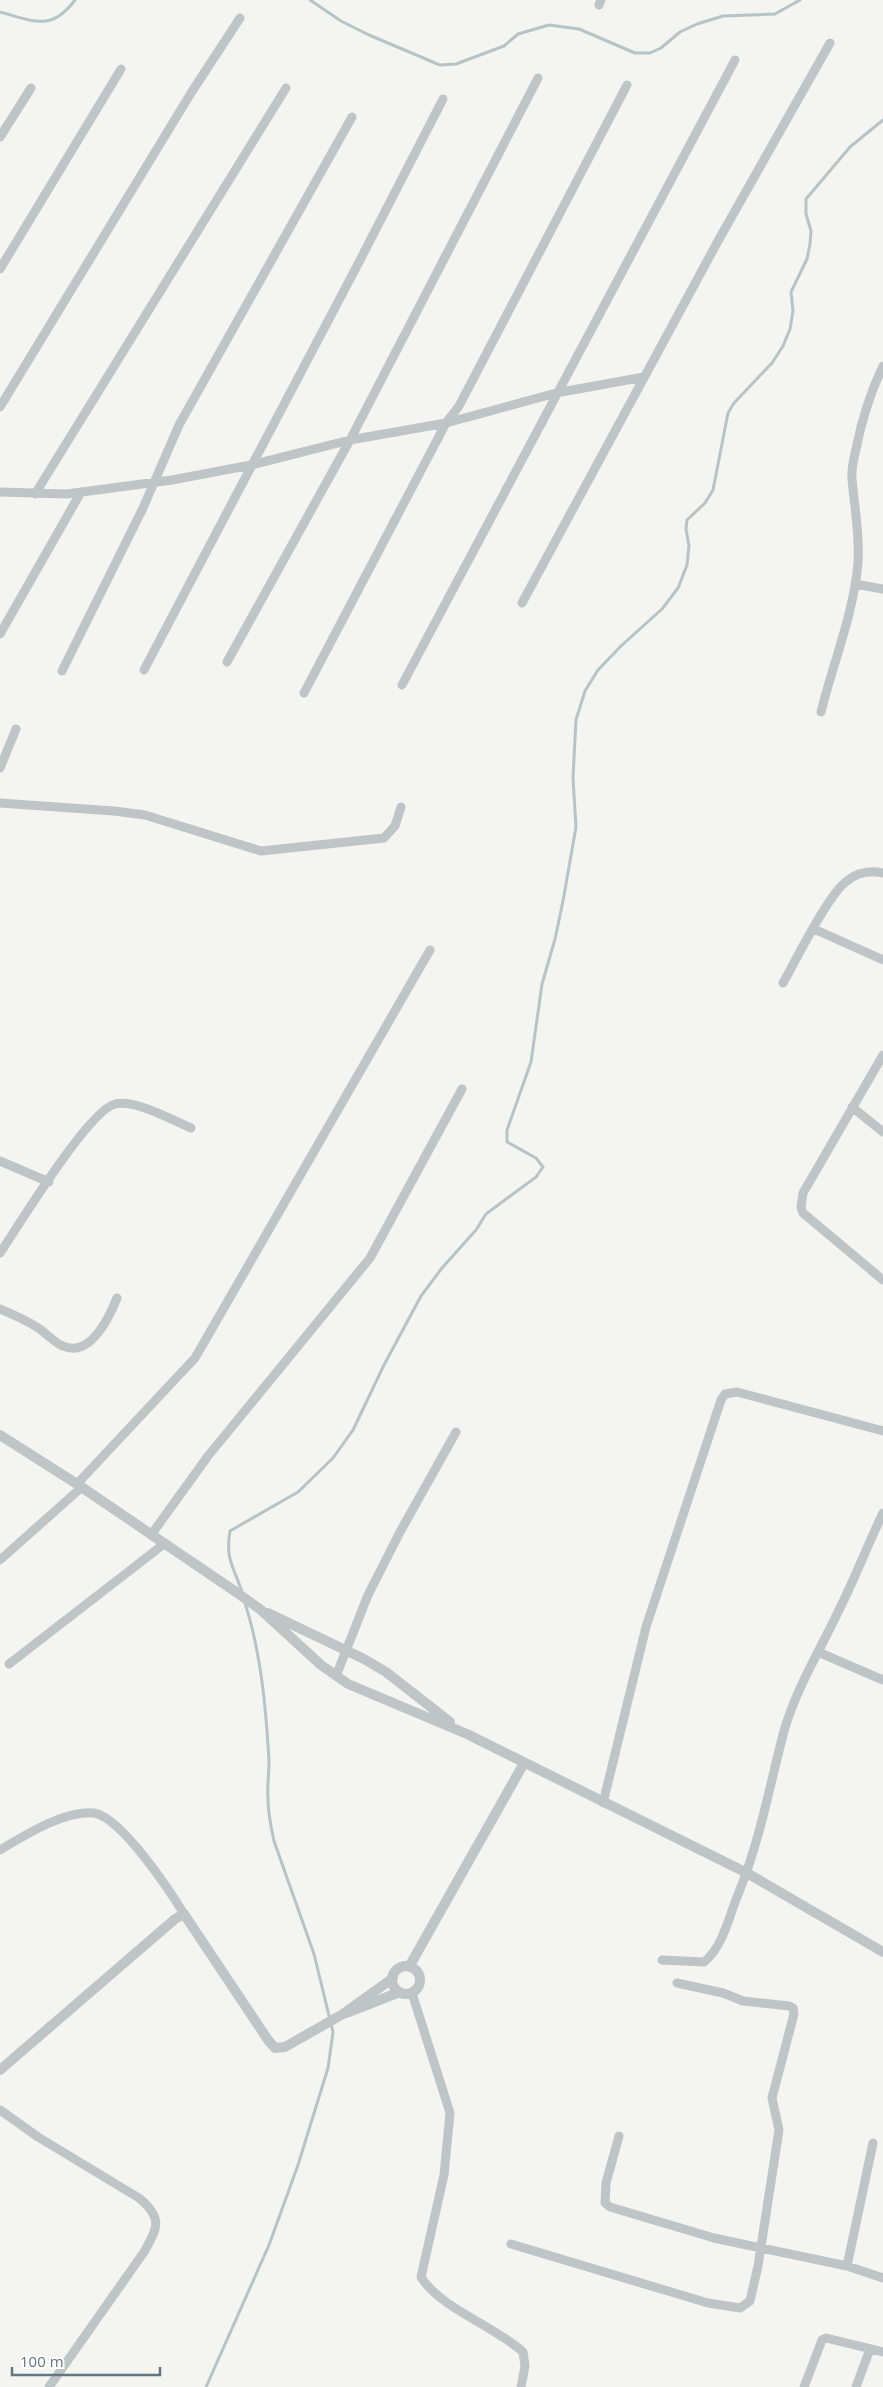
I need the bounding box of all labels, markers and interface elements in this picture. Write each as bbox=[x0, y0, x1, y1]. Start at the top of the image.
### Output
scale bar bbox=[12, 2344, 160, 2376]
text: 100 m bbox=[20, 2351, 64, 2371]

